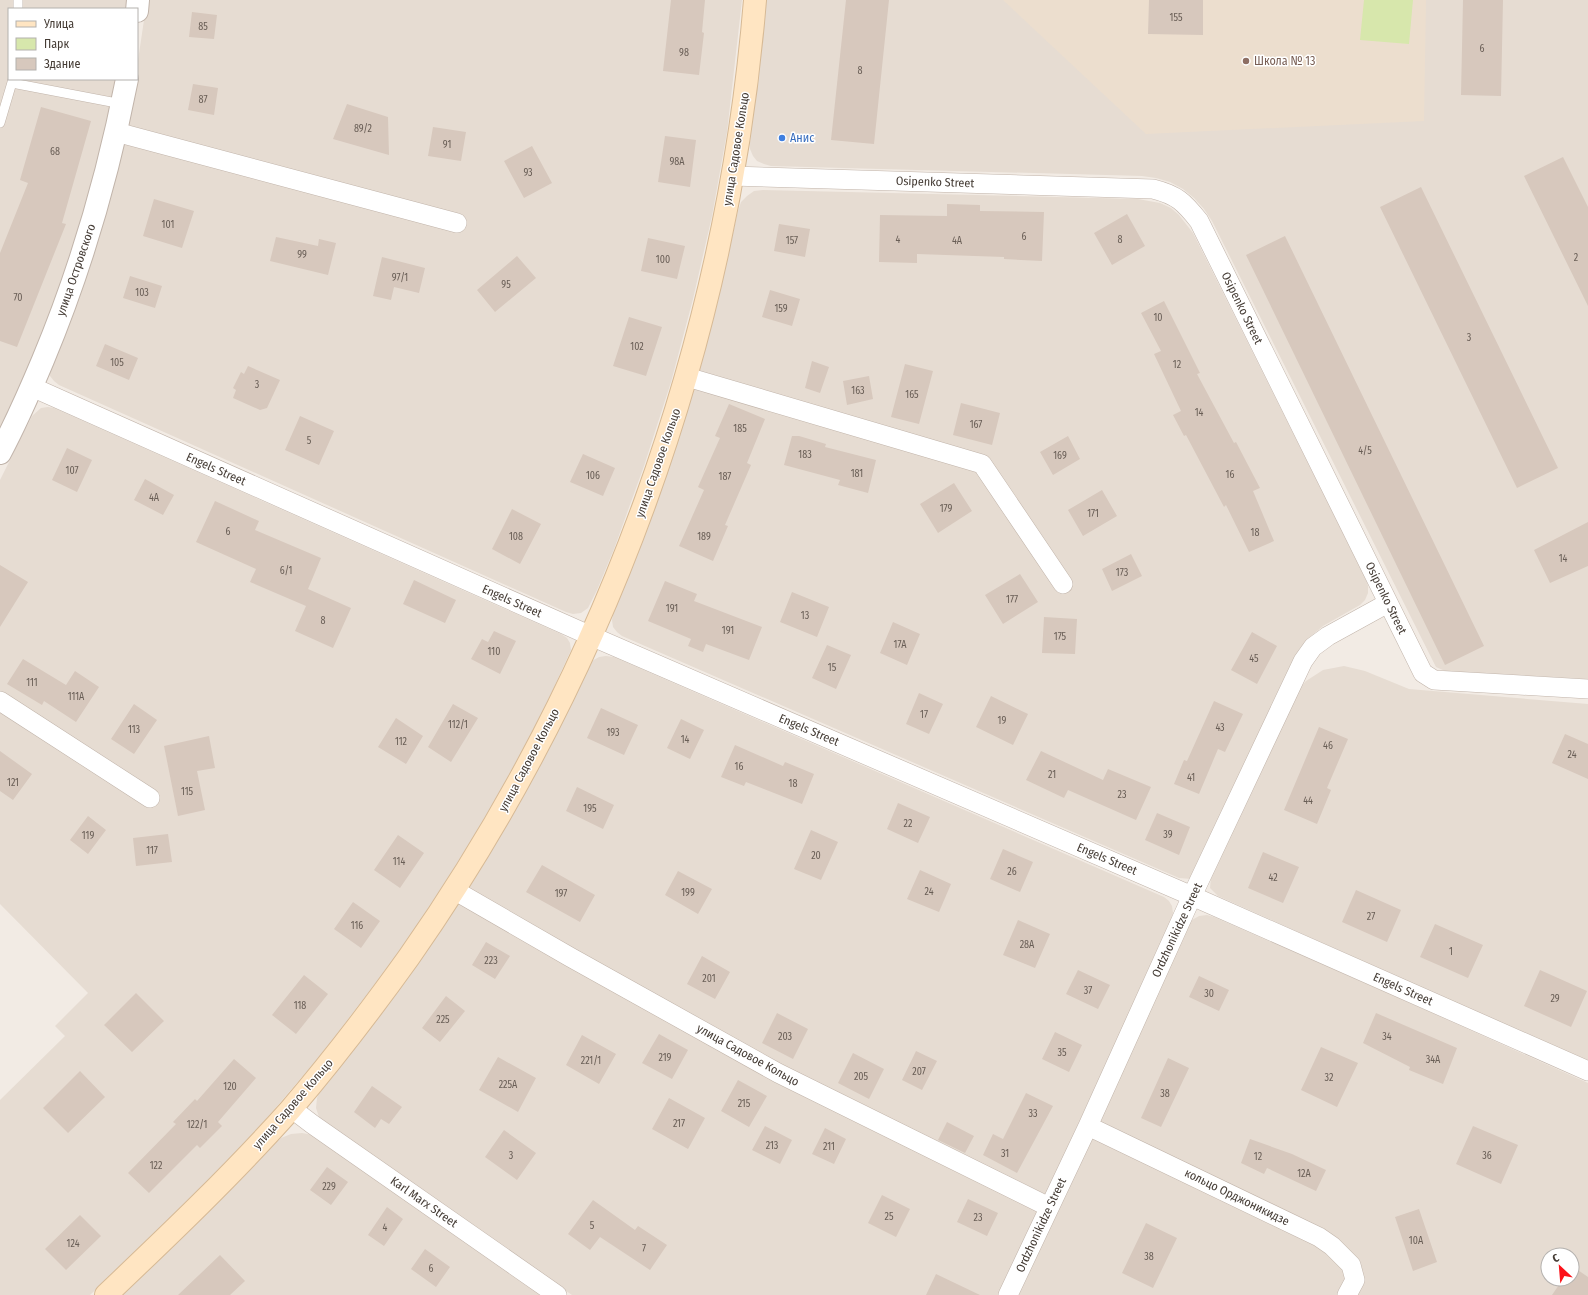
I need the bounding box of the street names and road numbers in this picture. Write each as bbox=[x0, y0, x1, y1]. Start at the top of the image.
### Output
street label: улица Садовое Кольцо bbox=[720, 91, 752, 207]
street label: Osipenko Street bbox=[896, 174, 975, 190]
street label: улица Островского bbox=[54, 222, 98, 318]
street label: Osipenko Street bbox=[1219, 270, 1266, 346]
street label: улица Садовое Кольцо bbox=[633, 406, 683, 520]
street label: Engels Street bbox=[184, 450, 248, 488]
street label: Osipenko Street bbox=[1363, 560, 1410, 636]
street label: Engels Street bbox=[480, 582, 544, 620]
street label: улица Садовое Кольцо bbox=[496, 706, 562, 814]
street label: Engels Street bbox=[777, 711, 841, 749]
street label: Engels Street bbox=[1075, 840, 1139, 878]
street label: Ordzhonikidze Street bbox=[1149, 881, 1205, 979]
street label: Engels Street bbox=[1371, 970, 1435, 1008]
street label: улица Садовое Кольцо bbox=[694, 1021, 802, 1089]
street label: улица Садовое Кольцо bbox=[250, 1056, 336, 1152]
street label: кольцо Орджоникидзе bbox=[1182, 1166, 1292, 1228]
street label: Karl Marx Street bbox=[388, 1174, 460, 1230]
street label: Ordzhonikidze Street bbox=[1013, 1176, 1069, 1274]

